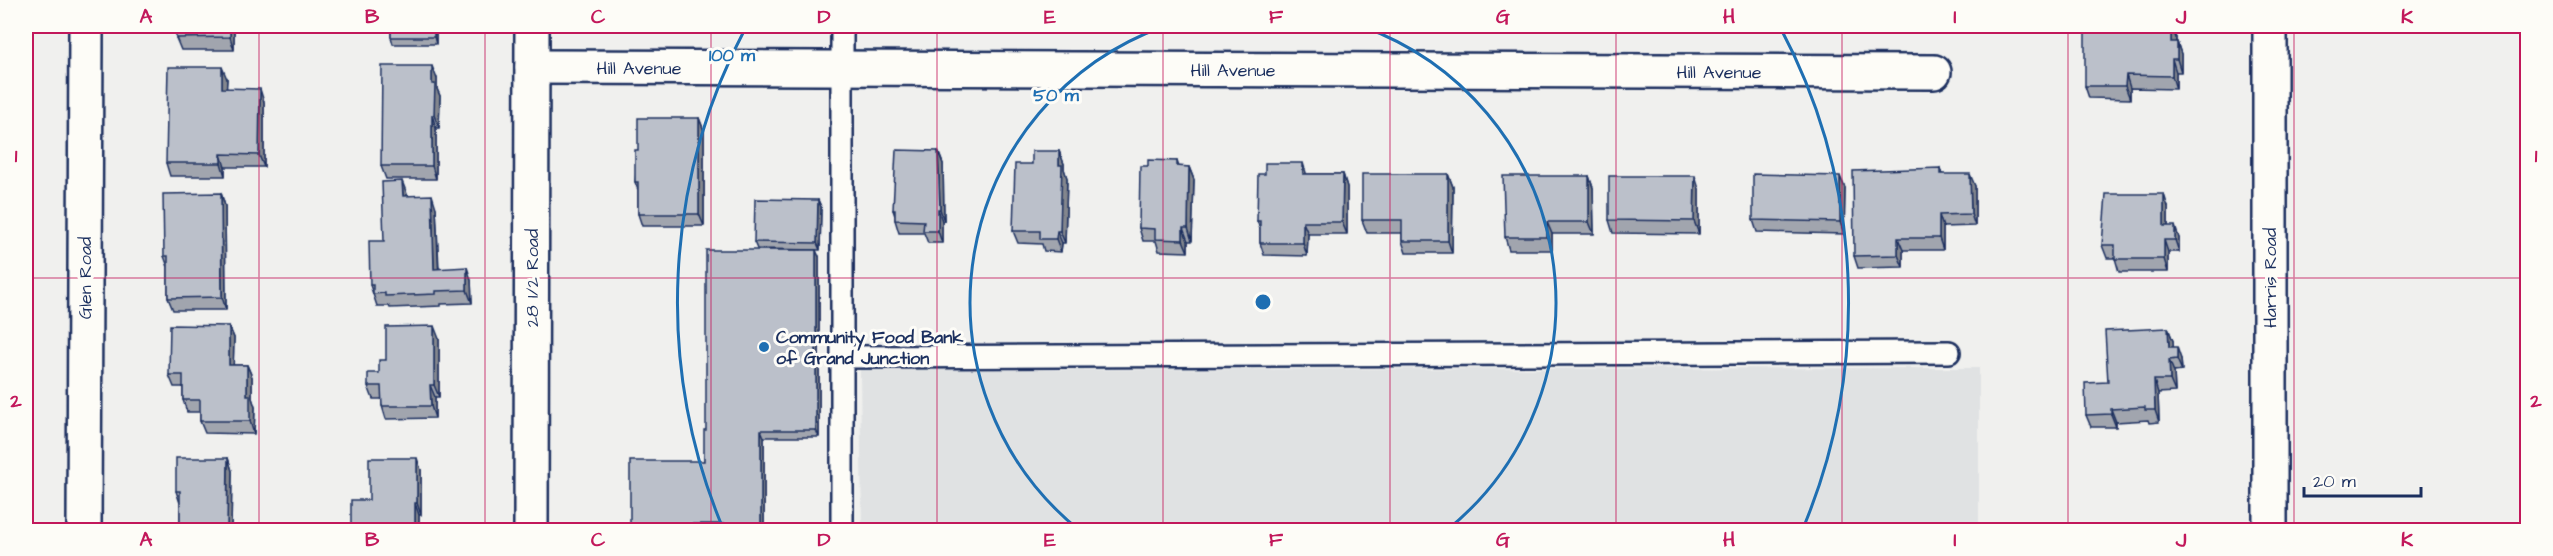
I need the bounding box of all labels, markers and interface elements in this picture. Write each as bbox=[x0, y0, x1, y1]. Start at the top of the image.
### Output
text: A bbox=[140, 3, 153, 31]
text: B bbox=[365, 3, 380, 31]
text: C bbox=[591, 3, 606, 31]
text: D bbox=[818, 3, 831, 31]
text: E bbox=[1044, 3, 1056, 31]
text: F bbox=[1269, 3, 1284, 31]
text: G bbox=[1496, 3, 1510, 31]
text: H bbox=[1723, 3, 1735, 31]
text: I bbox=[1953, 3, 1957, 31]
text: J bbox=[2175, 3, 2187, 31]
text: K bbox=[2401, 3, 2414, 31]
text: 100 m bbox=[709, 43, 756, 68]
street label: Hill Avenue bbox=[597, 56, 682, 81]
street label: Hill Avenue bbox=[1191, 58, 1276, 83]
street label: Hill Avenue bbox=[1677, 60, 1762, 85]
text: 50 m bbox=[1033, 83, 1080, 108]
text: 1 bbox=[15, 142, 18, 170]
text: 1 bbox=[2535, 142, 2538, 170]
street label: Harris Road bbox=[2258, 228, 2283, 328]
street label: 28 1/2 Road bbox=[520, 229, 545, 327]
street label: Glen Road bbox=[73, 237, 98, 319]
centre of rings bbox=[1253, 292, 1273, 312]
place label: Community Food Bank of Grand Junction bbox=[776, 325, 964, 371]
marker: Community Food Bank of Grand Junction bbox=[757, 340, 771, 354]
text: 2 bbox=[9, 387, 22, 415]
text: 2 bbox=[2529, 387, 2542, 415]
scale bar bbox=[2304, 460, 2421, 498]
text: 20 m bbox=[2313, 469, 2356, 494]
text: A bbox=[140, 526, 153, 554]
text: B bbox=[365, 526, 380, 554]
text: C bbox=[591, 526, 606, 554]
text: D bbox=[818, 526, 831, 554]
text: E bbox=[1044, 526, 1056, 554]
text: F bbox=[1269, 526, 1284, 554]
text: G bbox=[1496, 526, 1510, 554]
text: H bbox=[1723, 526, 1735, 554]
text: I bbox=[1953, 526, 1957, 554]
text: J bbox=[2175, 526, 2187, 554]
text: K bbox=[2401, 526, 2414, 554]

